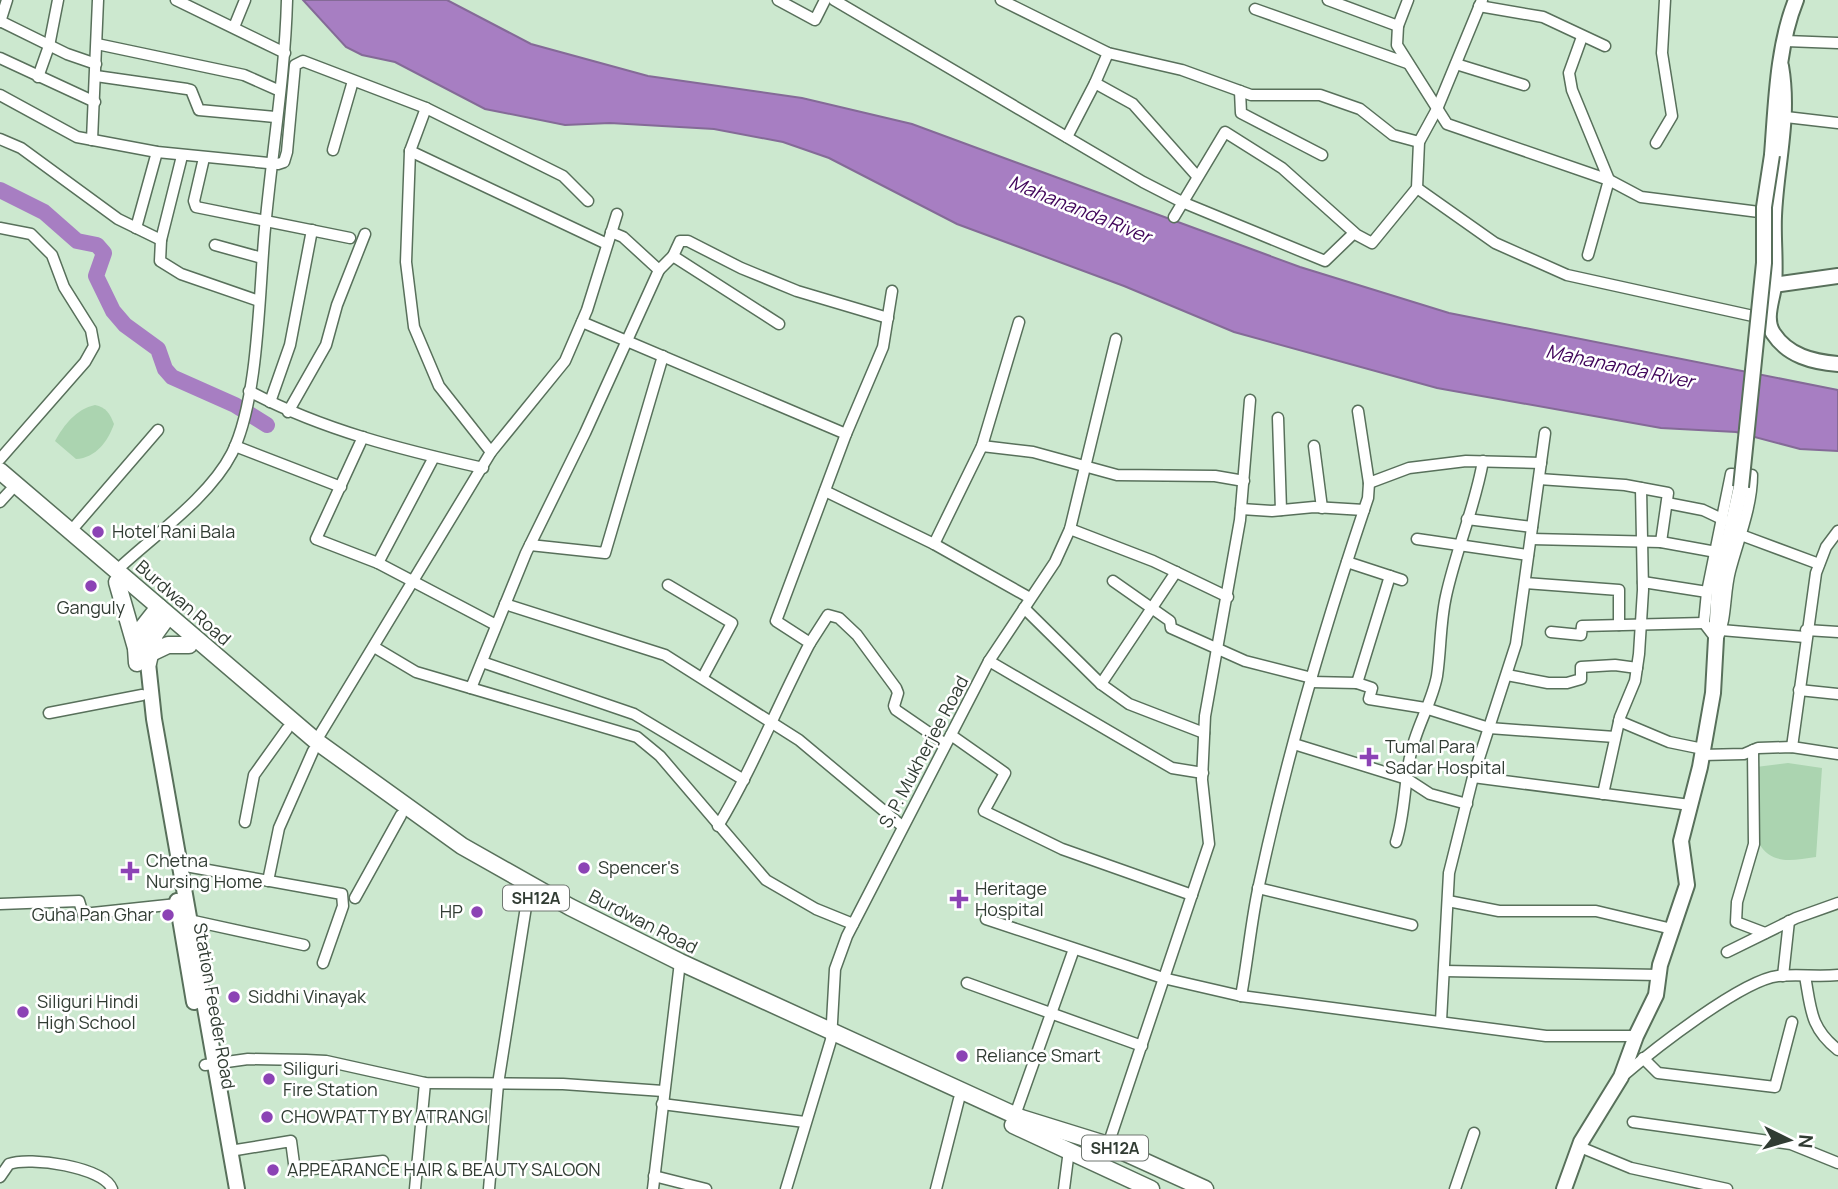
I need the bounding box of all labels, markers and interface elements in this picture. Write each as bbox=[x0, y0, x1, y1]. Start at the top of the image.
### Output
water label: Mahananda River bbox=[1005, 169, 1157, 250]
water label: Mahananda River bbox=[1544, 338, 1698, 395]
place label: Hotel Rani Bala bbox=[112, 519, 235, 543]
marker: Hotel Rani Bala bbox=[90, 524, 106, 540]
street label: Burdwan Road bbox=[131, 554, 236, 650]
marker: Ganguly bbox=[83, 578, 99, 594]
place label: Ganguly bbox=[57, 595, 126, 619]
street label: S. P. Mukherjee Road bbox=[873, 671, 973, 832]
place label: Tumal Para Sadar Hospital bbox=[1385, 734, 1505, 779]
marker: Tumal Para Sadar Hospital bbox=[1359, 747, 1379, 767]
place label: Chetna Nursing Home bbox=[146, 848, 262, 893]
place label: Spencer's bbox=[598, 855, 679, 879]
marker: Spencer's bbox=[576, 860, 592, 876]
marker: Chetna Nursing Home bbox=[120, 861, 140, 881]
place label: Heritage Hospital bbox=[975, 876, 1047, 921]
street label: Burdwan Road bbox=[585, 883, 702, 959]
road number: SH12A bbox=[503, 885, 569, 910]
marker: Heritage Hospital bbox=[949, 889, 969, 909]
place label: HP bbox=[440, 899, 463, 923]
place label: Guha Pan Ghar bbox=[32, 902, 155, 926]
marker: HP bbox=[469, 904, 485, 920]
marker: Guha Pan Ghar bbox=[160, 907, 176, 923]
street label: Station Feeder Road bbox=[189, 921, 241, 1091]
place label: Siddhi Vinayak bbox=[248, 984, 367, 1008]
place label: Siliguri Hindi High School bbox=[37, 989, 138, 1034]
marker: Siddhi Vinayak bbox=[226, 989, 242, 1005]
marker: Siliguri Hindi High School bbox=[15, 1004, 31, 1020]
place label: Reliance Smart bbox=[976, 1043, 1101, 1067]
marker: Reliance Smart bbox=[954, 1048, 970, 1064]
place label: Siliguri Fire Station bbox=[283, 1056, 378, 1101]
marker: Siliguri Fire Station bbox=[261, 1071, 277, 1087]
place label: CHOWPATTY BY ATRANGI bbox=[281, 1104, 488, 1128]
north arrow bbox=[1754, 1105, 1824, 1175]
marker: CHOWPATTY BY ATRANGI bbox=[259, 1109, 275, 1125]
text: N bbox=[1792, 1134, 1819, 1149]
road number: SH12A bbox=[1082, 1136, 1148, 1160]
place label: APPEARANCE HAIR & BEAUTY SALOON bbox=[287, 1157, 601, 1181]
marker: APPEARANCE HAIR & BEAUTY SALOON bbox=[265, 1162, 281, 1178]

